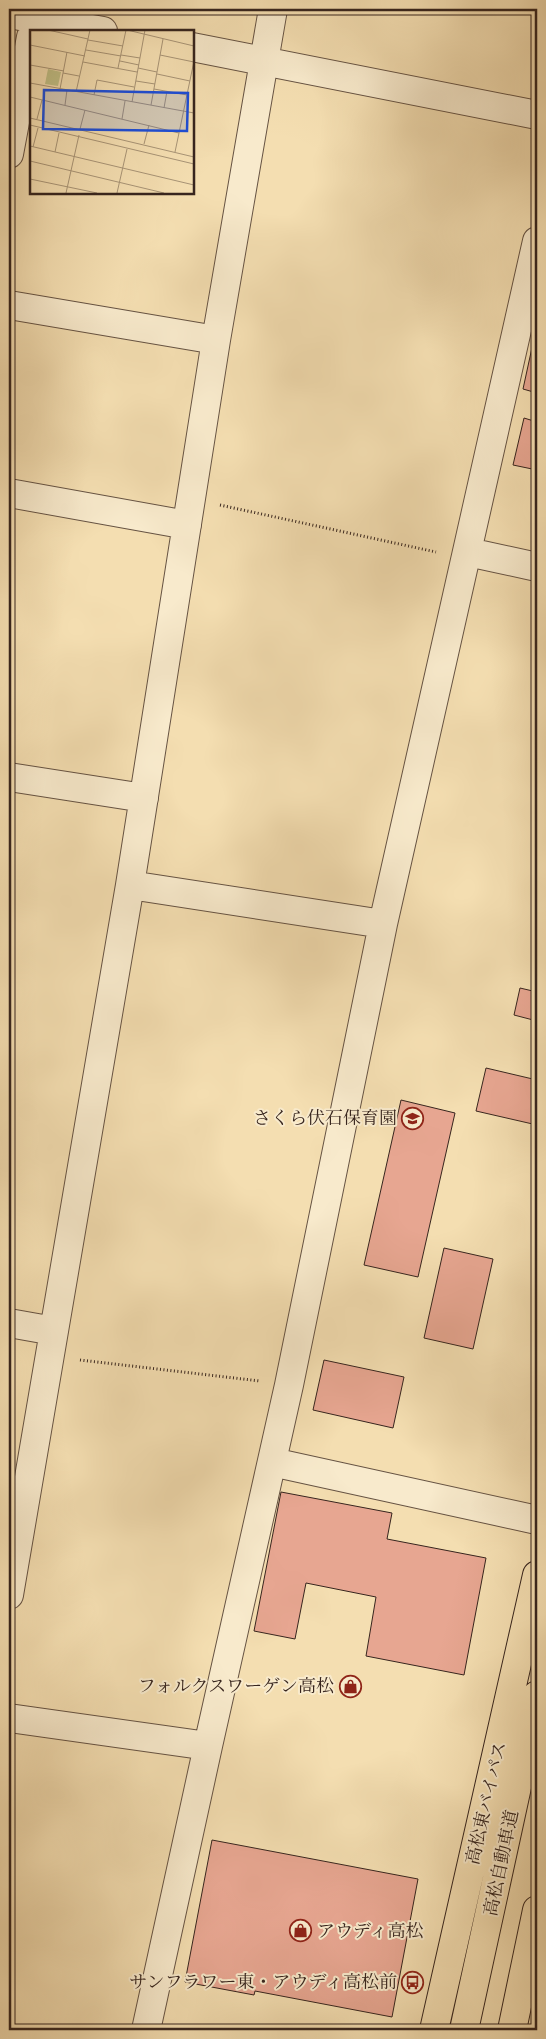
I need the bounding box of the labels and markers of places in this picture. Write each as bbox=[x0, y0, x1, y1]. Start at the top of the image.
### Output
school or university icon: さくら伏石保育園 bbox=[401, 1106, 425, 1130]
place label: さくら伏石保育園 bbox=[253, 1108, 397, 1129]
shop icon: フォルクスワーゲン高松 bbox=[338, 1674, 362, 1698]
place label: フォルクスワーゲン高松 bbox=[138, 1676, 334, 1697]
shop icon: アウディ高松 bbox=[289, 1919, 313, 1943]
place label: アウディ高松 bbox=[317, 1921, 424, 1942]
bus stop icon: サンフラワー東・アウディ高松前 bbox=[401, 1970, 425, 1994]
place label: サンフラワー東・アウディ高松前 bbox=[129, 1972, 397, 1993]

